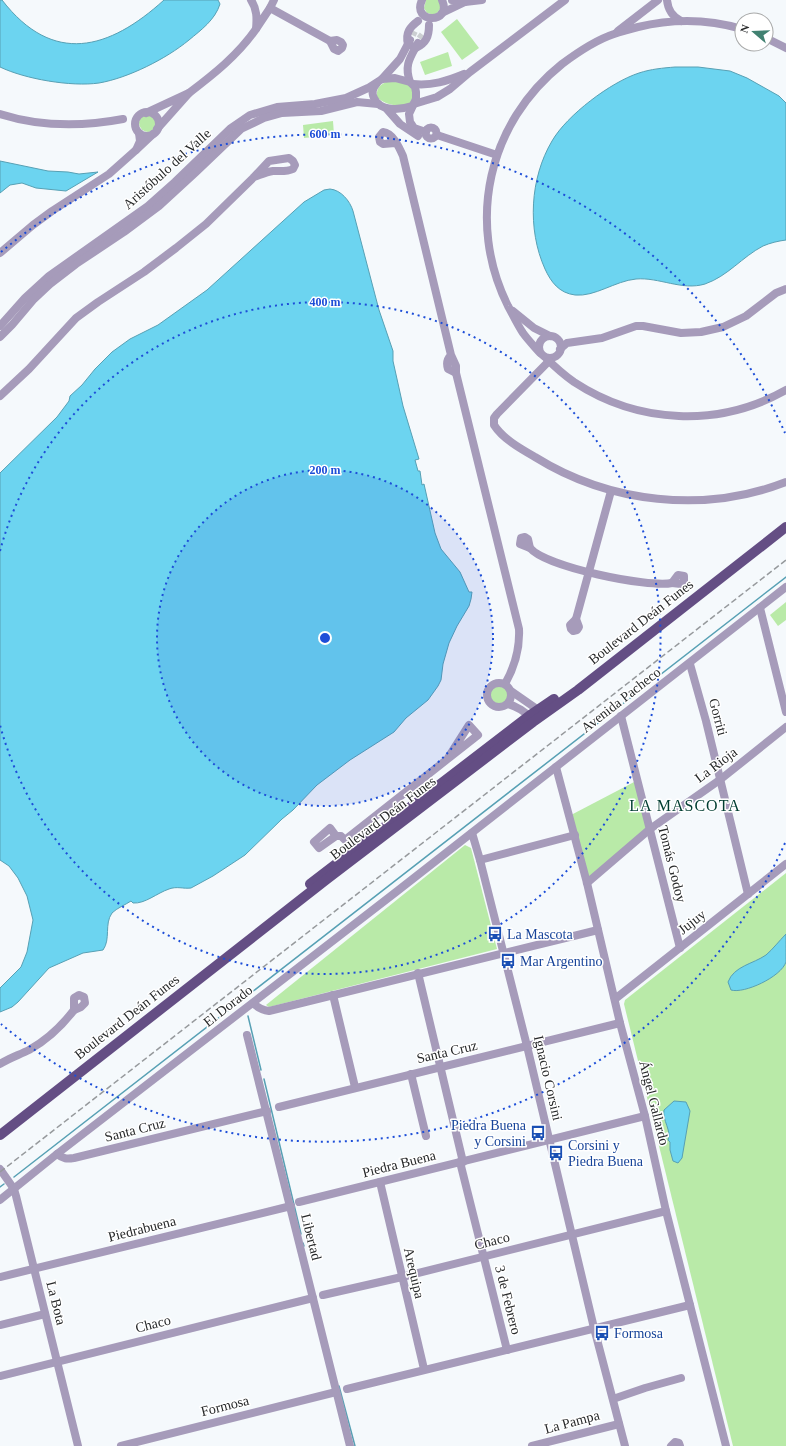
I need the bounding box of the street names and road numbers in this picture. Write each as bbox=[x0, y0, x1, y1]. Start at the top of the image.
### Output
street label: Aristóbulo del Valle bbox=[120, 126, 214, 212]
street label: Boulevard Deán Funes bbox=[586, 577, 696, 667]
street label: Avenida Pacheco bbox=[578, 664, 664, 736]
street label: Gorriti bbox=[706, 697, 730, 737]
street label: La Rioja bbox=[692, 744, 741, 786]
street label: Boulevard Deán Funes bbox=[327, 773, 439, 863]
street label: Tomás Godoy bbox=[655, 824, 689, 904]
street label: Jujuy bbox=[675, 907, 709, 937]
street label: Boulevard Deán Funes bbox=[72, 972, 182, 1062]
street label: El Dorado bbox=[201, 982, 255, 1030]
street label: Ignacio Corsini bbox=[531, 1034, 565, 1122]
street label: Santa Cruz bbox=[415, 1038, 479, 1066]
street label: Ángel Gallardo bbox=[636, 1059, 673, 1147]
street label: Santa Cruz bbox=[103, 1115, 167, 1145]
street label: Piedra Buena bbox=[361, 1147, 438, 1180]
street label: Libertad bbox=[298, 1212, 324, 1262]
street label: Piedrabuena bbox=[107, 1213, 178, 1245]
street label: Chaco bbox=[473, 1229, 511, 1253]
street label: Arequipa bbox=[401, 1246, 427, 1301]
street label: 3 de Febrero bbox=[492, 1264, 524, 1336]
street label: La Bota bbox=[43, 1279, 69, 1327]
street label: Chaco bbox=[134, 1312, 172, 1336]
street label: Formosa bbox=[199, 1393, 251, 1419]
street label: La Pampa bbox=[543, 1407, 602, 1437]

